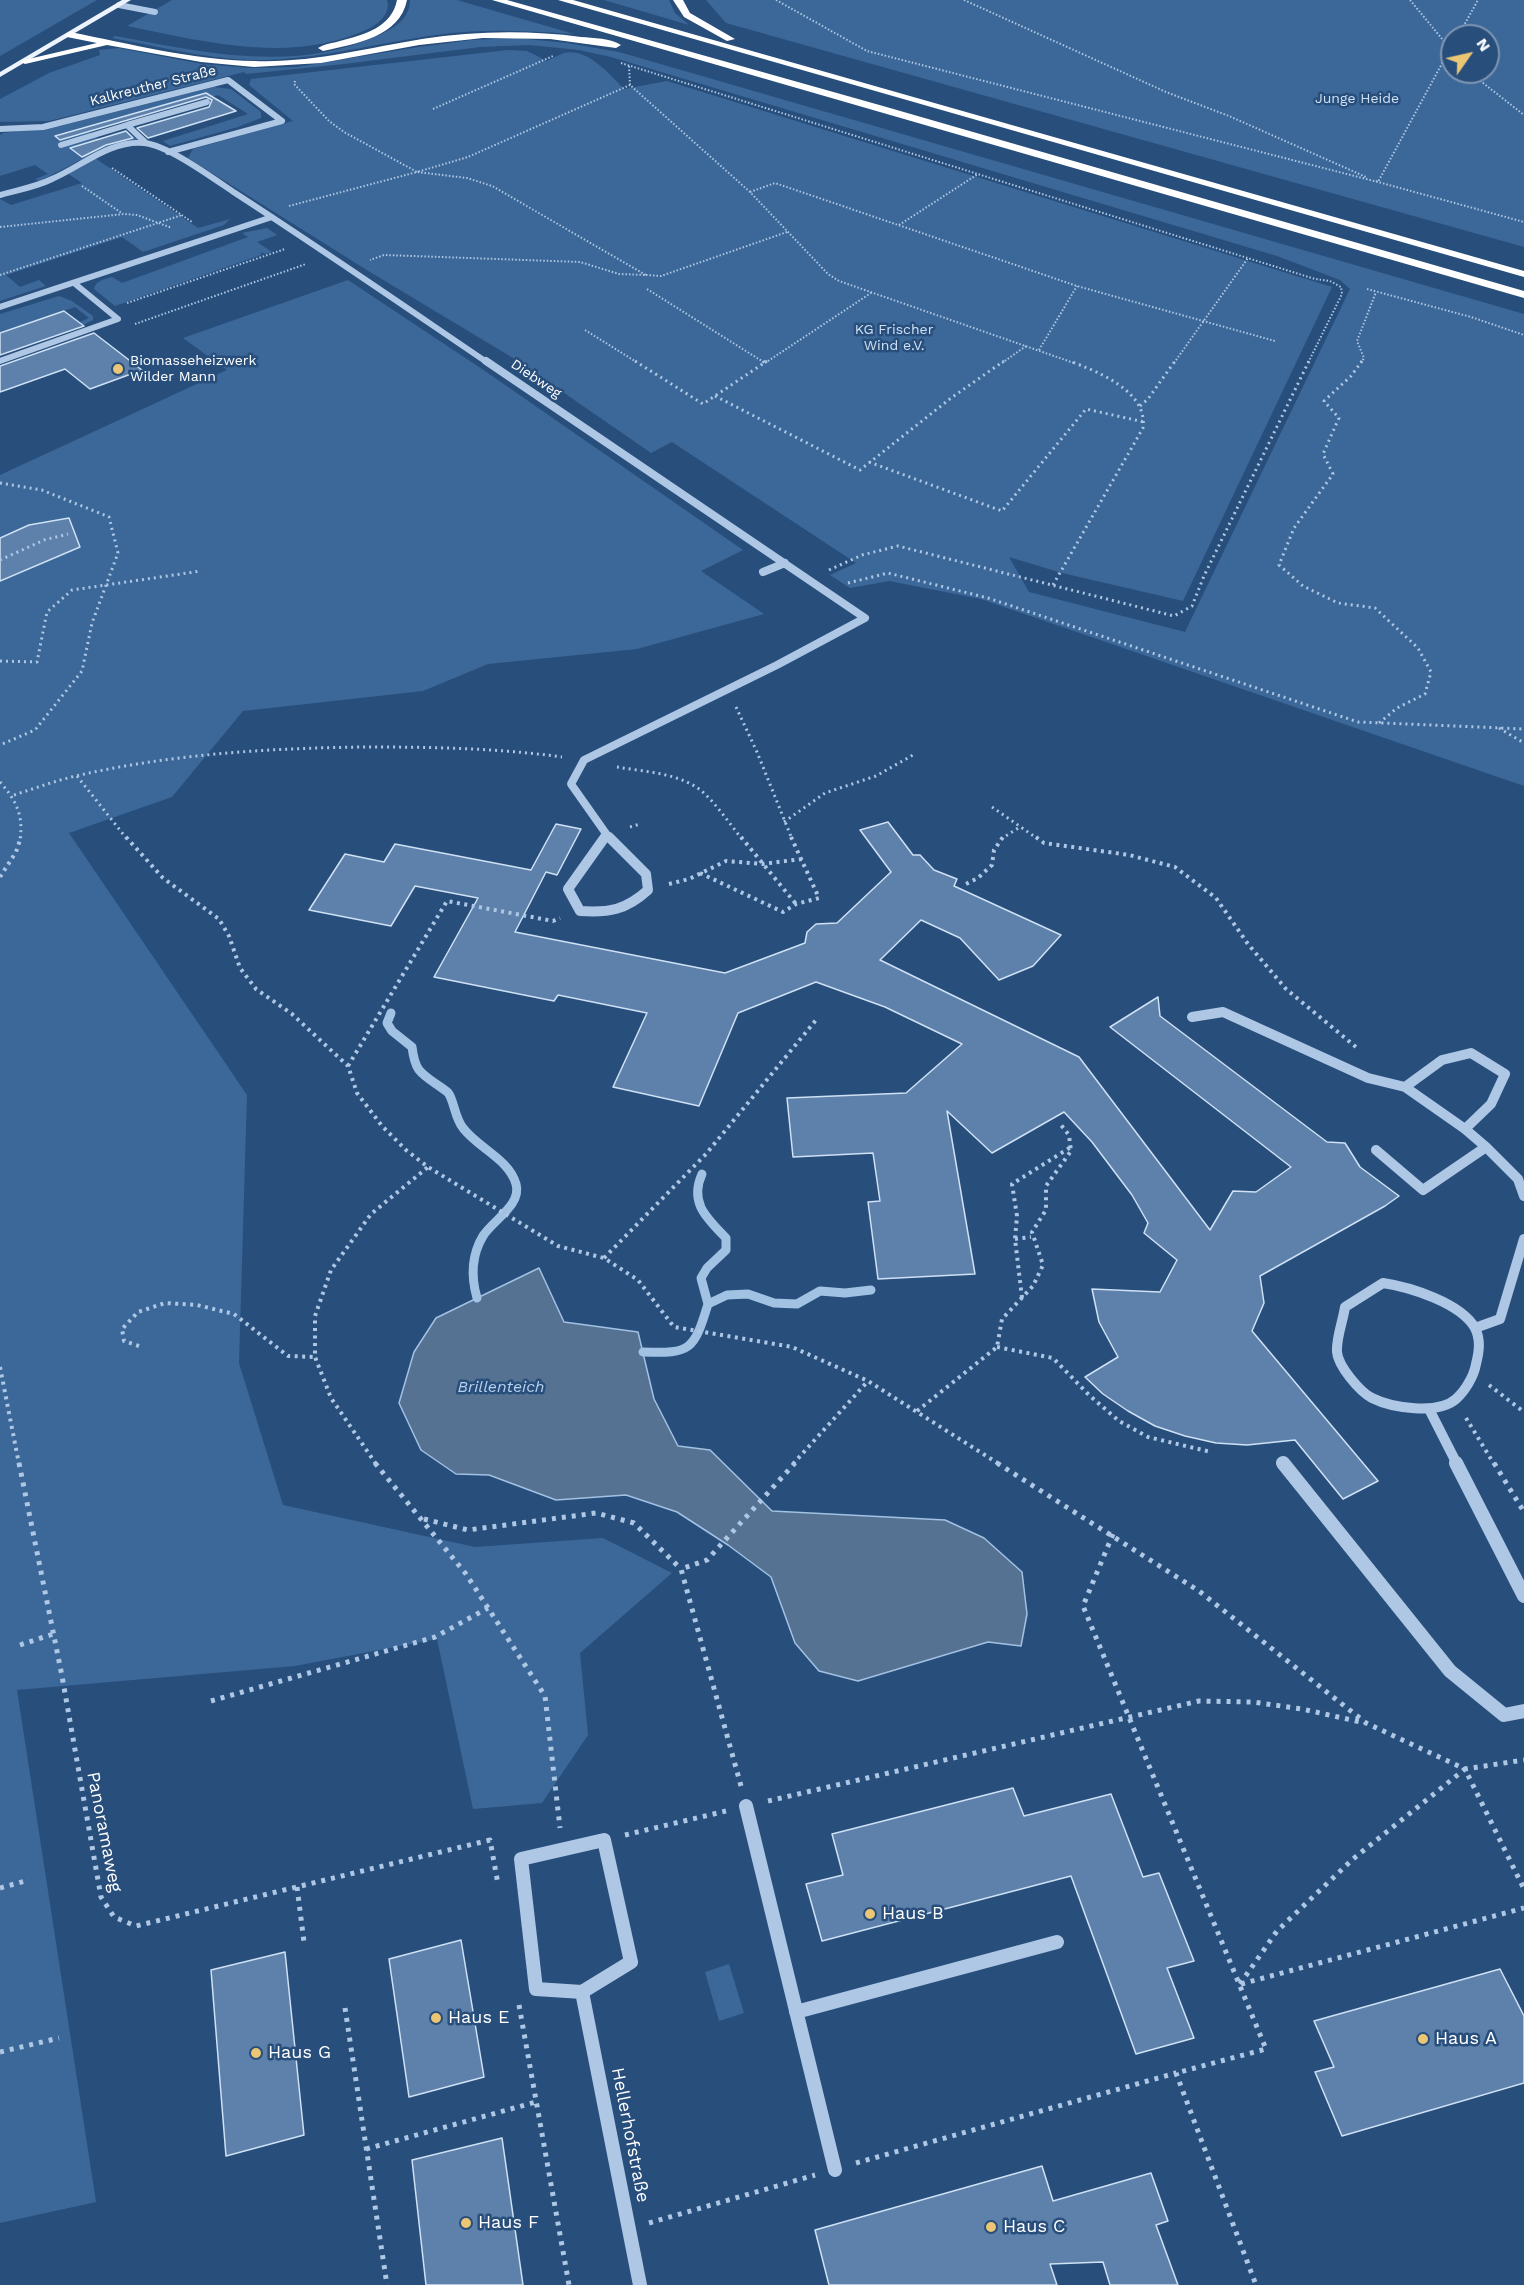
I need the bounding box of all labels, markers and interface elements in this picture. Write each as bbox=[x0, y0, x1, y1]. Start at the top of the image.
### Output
north arrow bbox=[1440, 24, 1500, 84]
text: N bbox=[1472, 35, 1495, 55]
street label: Kalkreuther Straße bbox=[88, 62, 218, 110]
park label: Junge Heide bbox=[1315, 91, 1399, 107]
park label: KG Frischer Wind e.V. bbox=[855, 322, 933, 354]
place label: Biomasseheizwerk Wilder Mann bbox=[130, 353, 257, 386]
street label: Diebweg bbox=[508, 356, 564, 402]
marker: Biomasseheizwerk Wilder Mann bbox=[111, 362, 125, 376]
water label: Brillenteich bbox=[458, 1377, 544, 1397]
street label: Panoramaweg bbox=[82, 1770, 126, 1894]
place label: Haus B bbox=[882, 1903, 944, 1925]
marker: Haus B bbox=[863, 1907, 877, 1921]
place label: Haus E bbox=[448, 2007, 510, 2029]
marker: Haus E bbox=[429, 2011, 443, 2025]
place label: Haus A bbox=[1435, 2028, 1497, 2050]
marker: Haus A bbox=[1416, 2032, 1430, 2046]
place label: Haus G bbox=[268, 2042, 331, 2064]
marker: Haus G bbox=[249, 2046, 263, 2060]
street label: Hellerhofstraße bbox=[606, 2066, 654, 2204]
place label: Haus F bbox=[478, 2212, 539, 2234]
marker: Haus F bbox=[459, 2216, 473, 2230]
place label: Haus C bbox=[1003, 2216, 1065, 2238]
marker: Haus C bbox=[984, 2220, 998, 2234]

